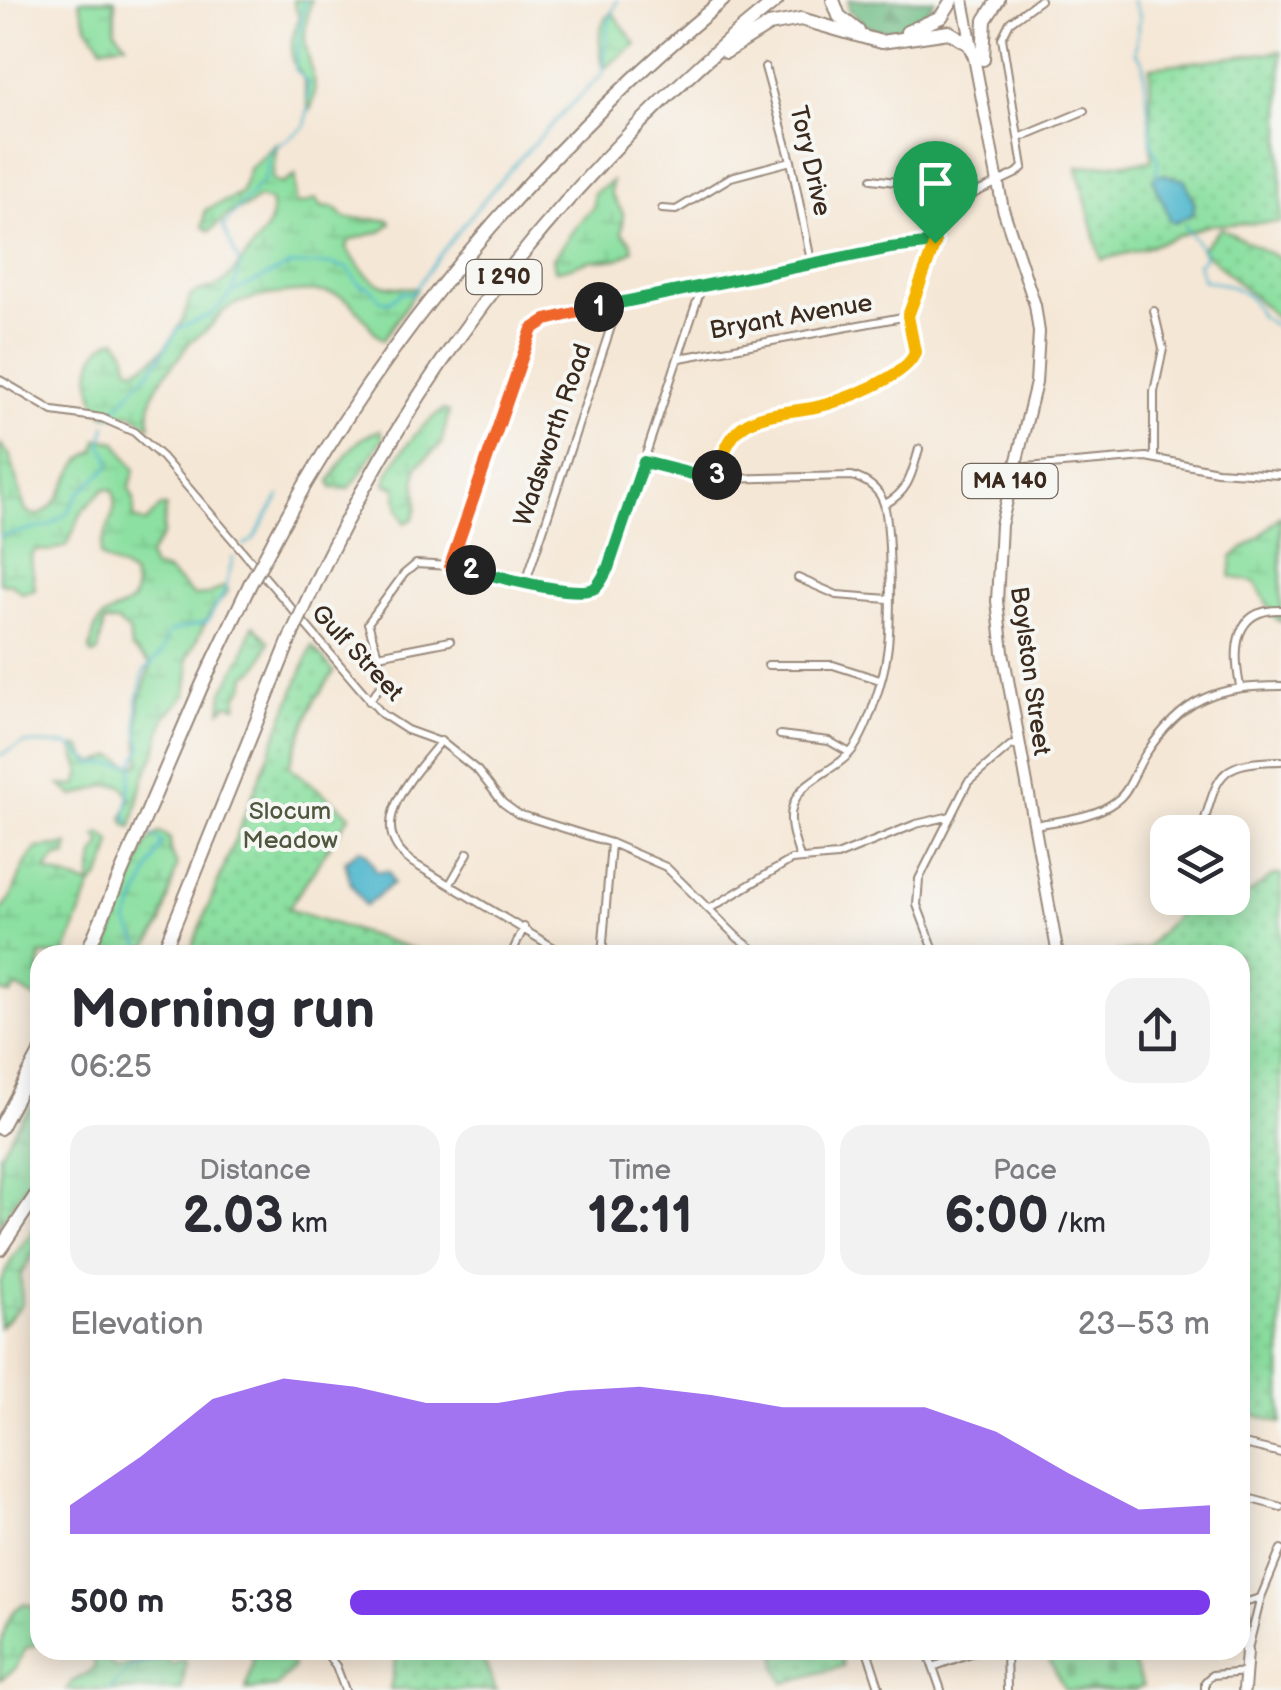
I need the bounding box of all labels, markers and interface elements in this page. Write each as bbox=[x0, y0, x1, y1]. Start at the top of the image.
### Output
street label: Tory Drive bbox=[782, 103, 838, 219]
pin bbox=[893, 141, 978, 244]
icon: arrive bbox=[908, 156, 963, 211]
road number: I 290 bbox=[466, 260, 542, 294]
pin: 1 bbox=[574, 282, 624, 332]
street label: Bryant Avenue bbox=[707, 287, 875, 347]
text: 1 bbox=[593, 290, 605, 323]
street label: Wadsworth Road bbox=[507, 340, 599, 530]
pin: 3 bbox=[692, 450, 742, 500]
text: 3 bbox=[709, 458, 725, 491]
road number: MA 140 bbox=[962, 464, 1058, 498]
pin: 2 bbox=[446, 545, 496, 595]
text: 2 bbox=[463, 553, 479, 586]
street label: Boylston Street bbox=[1003, 584, 1057, 758]
street label: Gulf Street bbox=[304, 598, 410, 708]
park label: Slocum Meadow bbox=[242, 796, 338, 856]
map controls bbox=[1150, 815, 1250, 915]
button: layers bbox=[1150, 815, 1250, 915]
text: Morning run bbox=[70, 977, 375, 1044]
button: share bbox=[1105, 978, 1210, 1083]
text: 06:25 bbox=[70, 1048, 152, 1087]
text: Distance bbox=[199, 1154, 311, 1187]
text: Time bbox=[609, 1154, 671, 1187]
text: Pace bbox=[993, 1154, 1057, 1187]
text: 2.03 bbox=[182, 1187, 283, 1247]
text: 12:11 bbox=[587, 1187, 693, 1247]
text: 6:00 bbox=[944, 1187, 1049, 1247]
text: km bbox=[283, 1207, 328, 1240]
text: /km bbox=[1049, 1207, 1106, 1240]
text: Elevation bbox=[70, 1305, 203, 1344]
text: 23–53 m bbox=[1078, 1305, 1210, 1344]
text: 500 m bbox=[70, 1583, 164, 1622]
text: 5:38 bbox=[230, 1583, 293, 1622]

